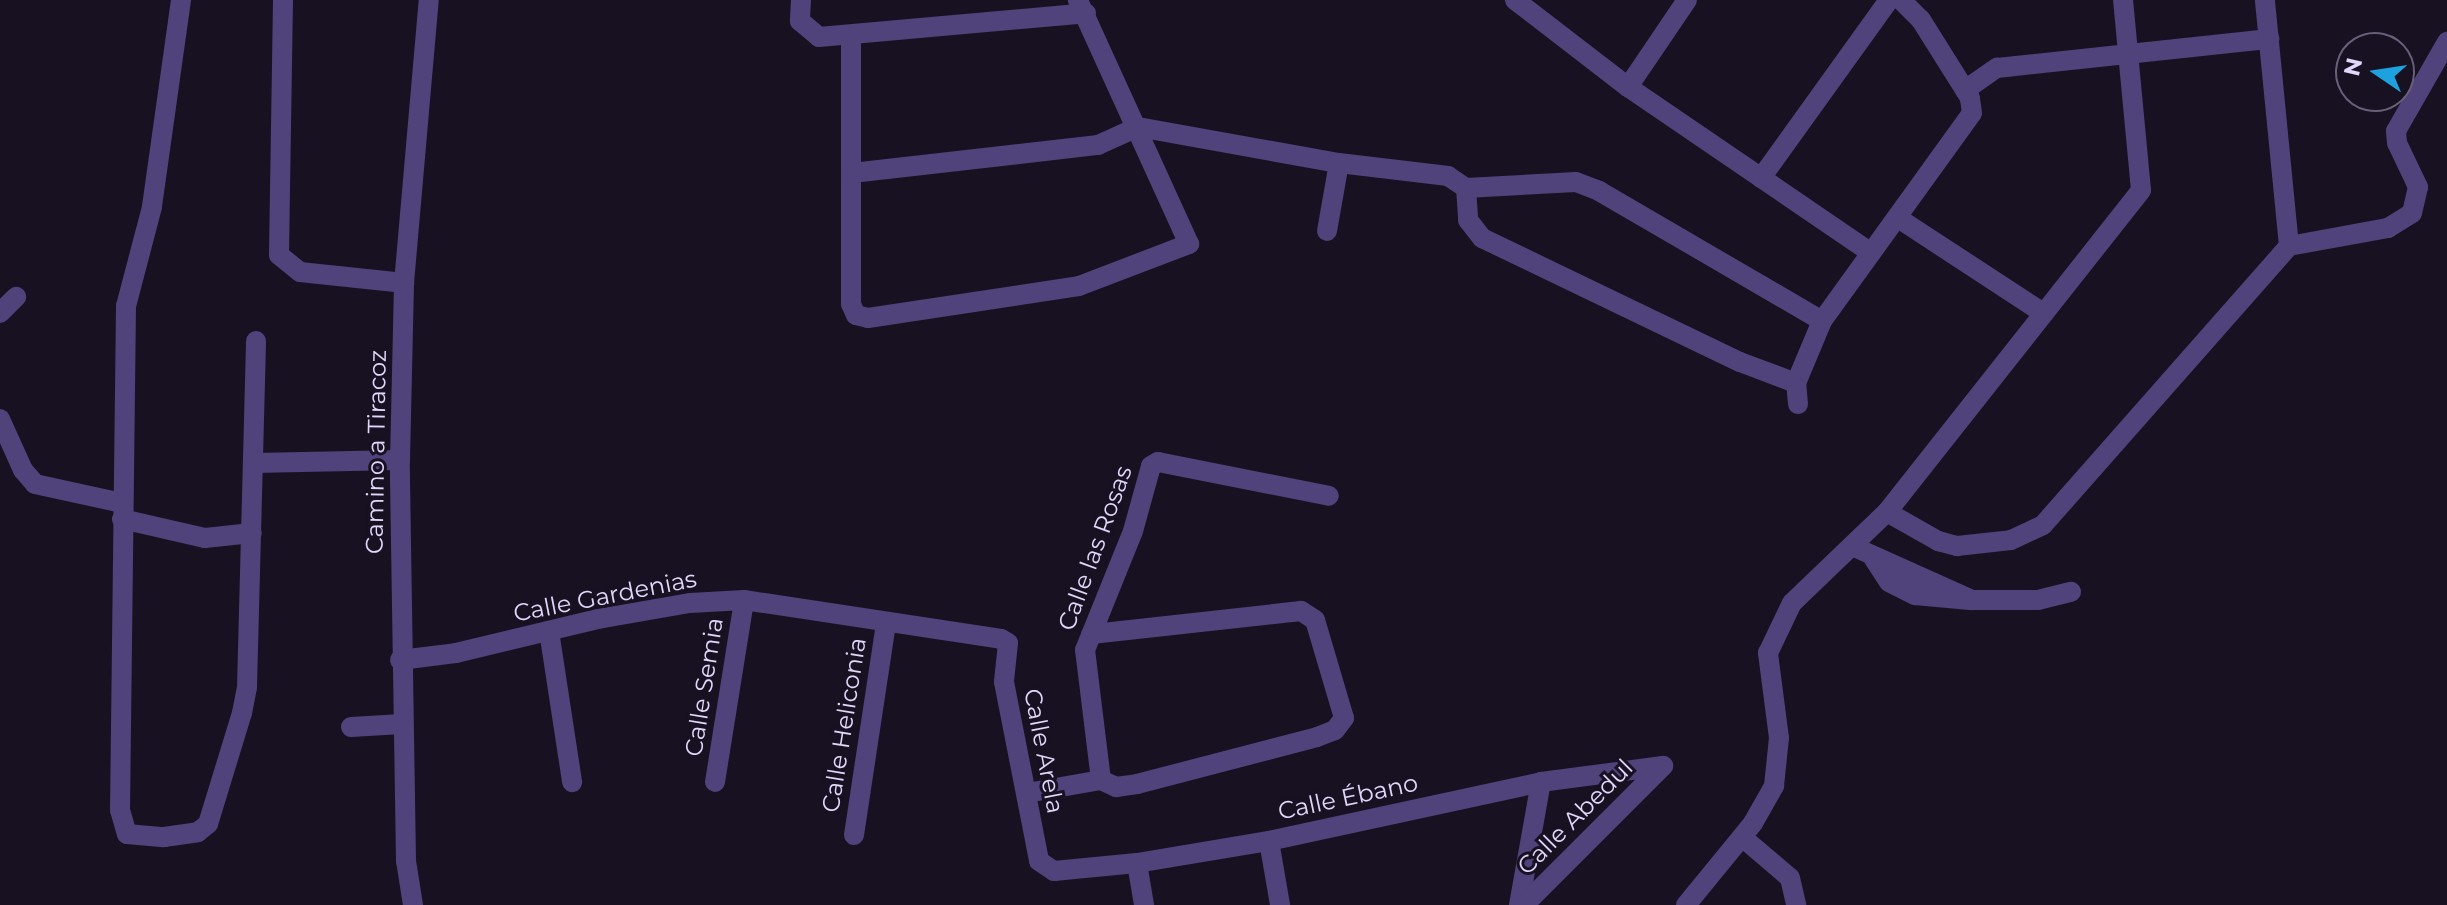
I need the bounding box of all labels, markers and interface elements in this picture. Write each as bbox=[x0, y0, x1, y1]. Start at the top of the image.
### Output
north arrow bbox=[2335, 32, 2415, 112]
text: N bbox=[2338, 55, 2368, 79]
street label: Camino a Tiracoz bbox=[360, 350, 392, 554]
street label: Calle las Rosas bbox=[1052, 462, 1138, 634]
street label: Calle Gardenias bbox=[511, 564, 699, 628]
street label: Calle Semia bbox=[679, 616, 729, 758]
street label: Calle Heliconia bbox=[816, 635, 872, 815]
street label: Calle Arela bbox=[1018, 686, 1070, 816]
street label: Calle Abedul bbox=[1511, 753, 1639, 881]
street label: Calle Ébano bbox=[1275, 768, 1421, 826]

